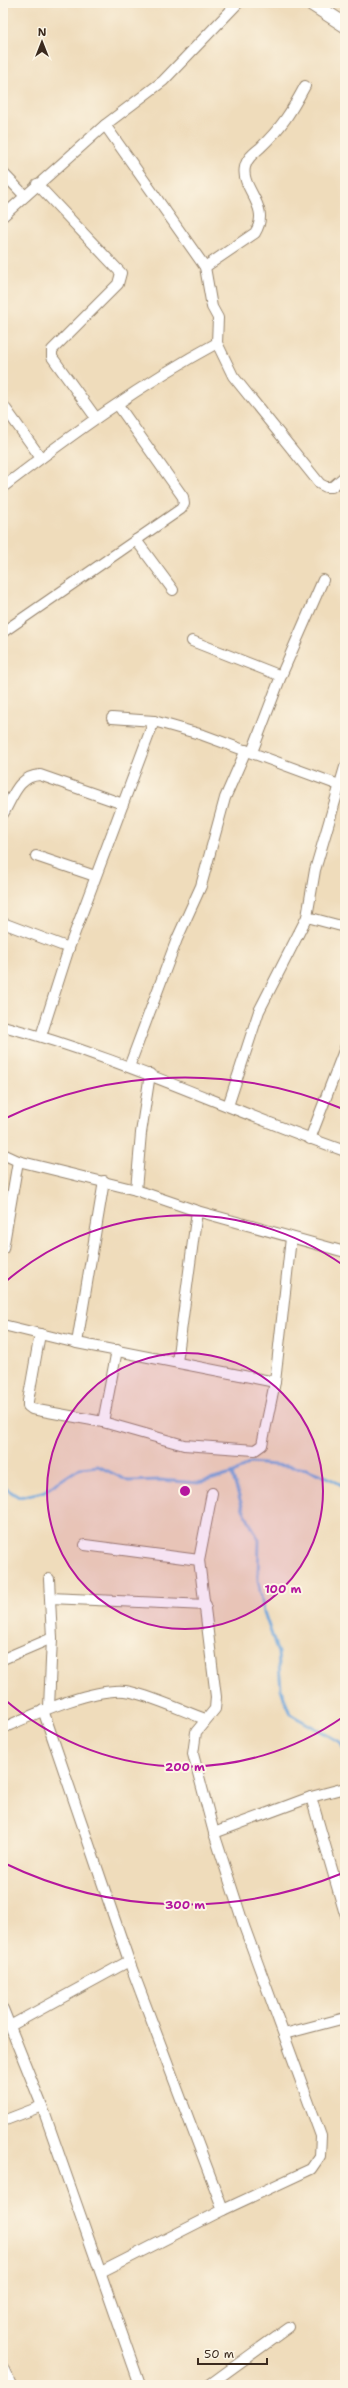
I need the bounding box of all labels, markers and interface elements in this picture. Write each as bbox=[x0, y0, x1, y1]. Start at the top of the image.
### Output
north arrow bbox=[22, 22, 62, 62]
text: N bbox=[38, 25, 47, 40]
centre of rings bbox=[178, 1484, 192, 1498]
text: 100 m bbox=[265, 1581, 302, 1597]
text: 200 m bbox=[165, 1759, 205, 1775]
text: 300 m bbox=[165, 1897, 205, 1913]
scale bar bbox=[198, 2340, 267, 2366]
text: 50 m bbox=[204, 2346, 234, 2362]

